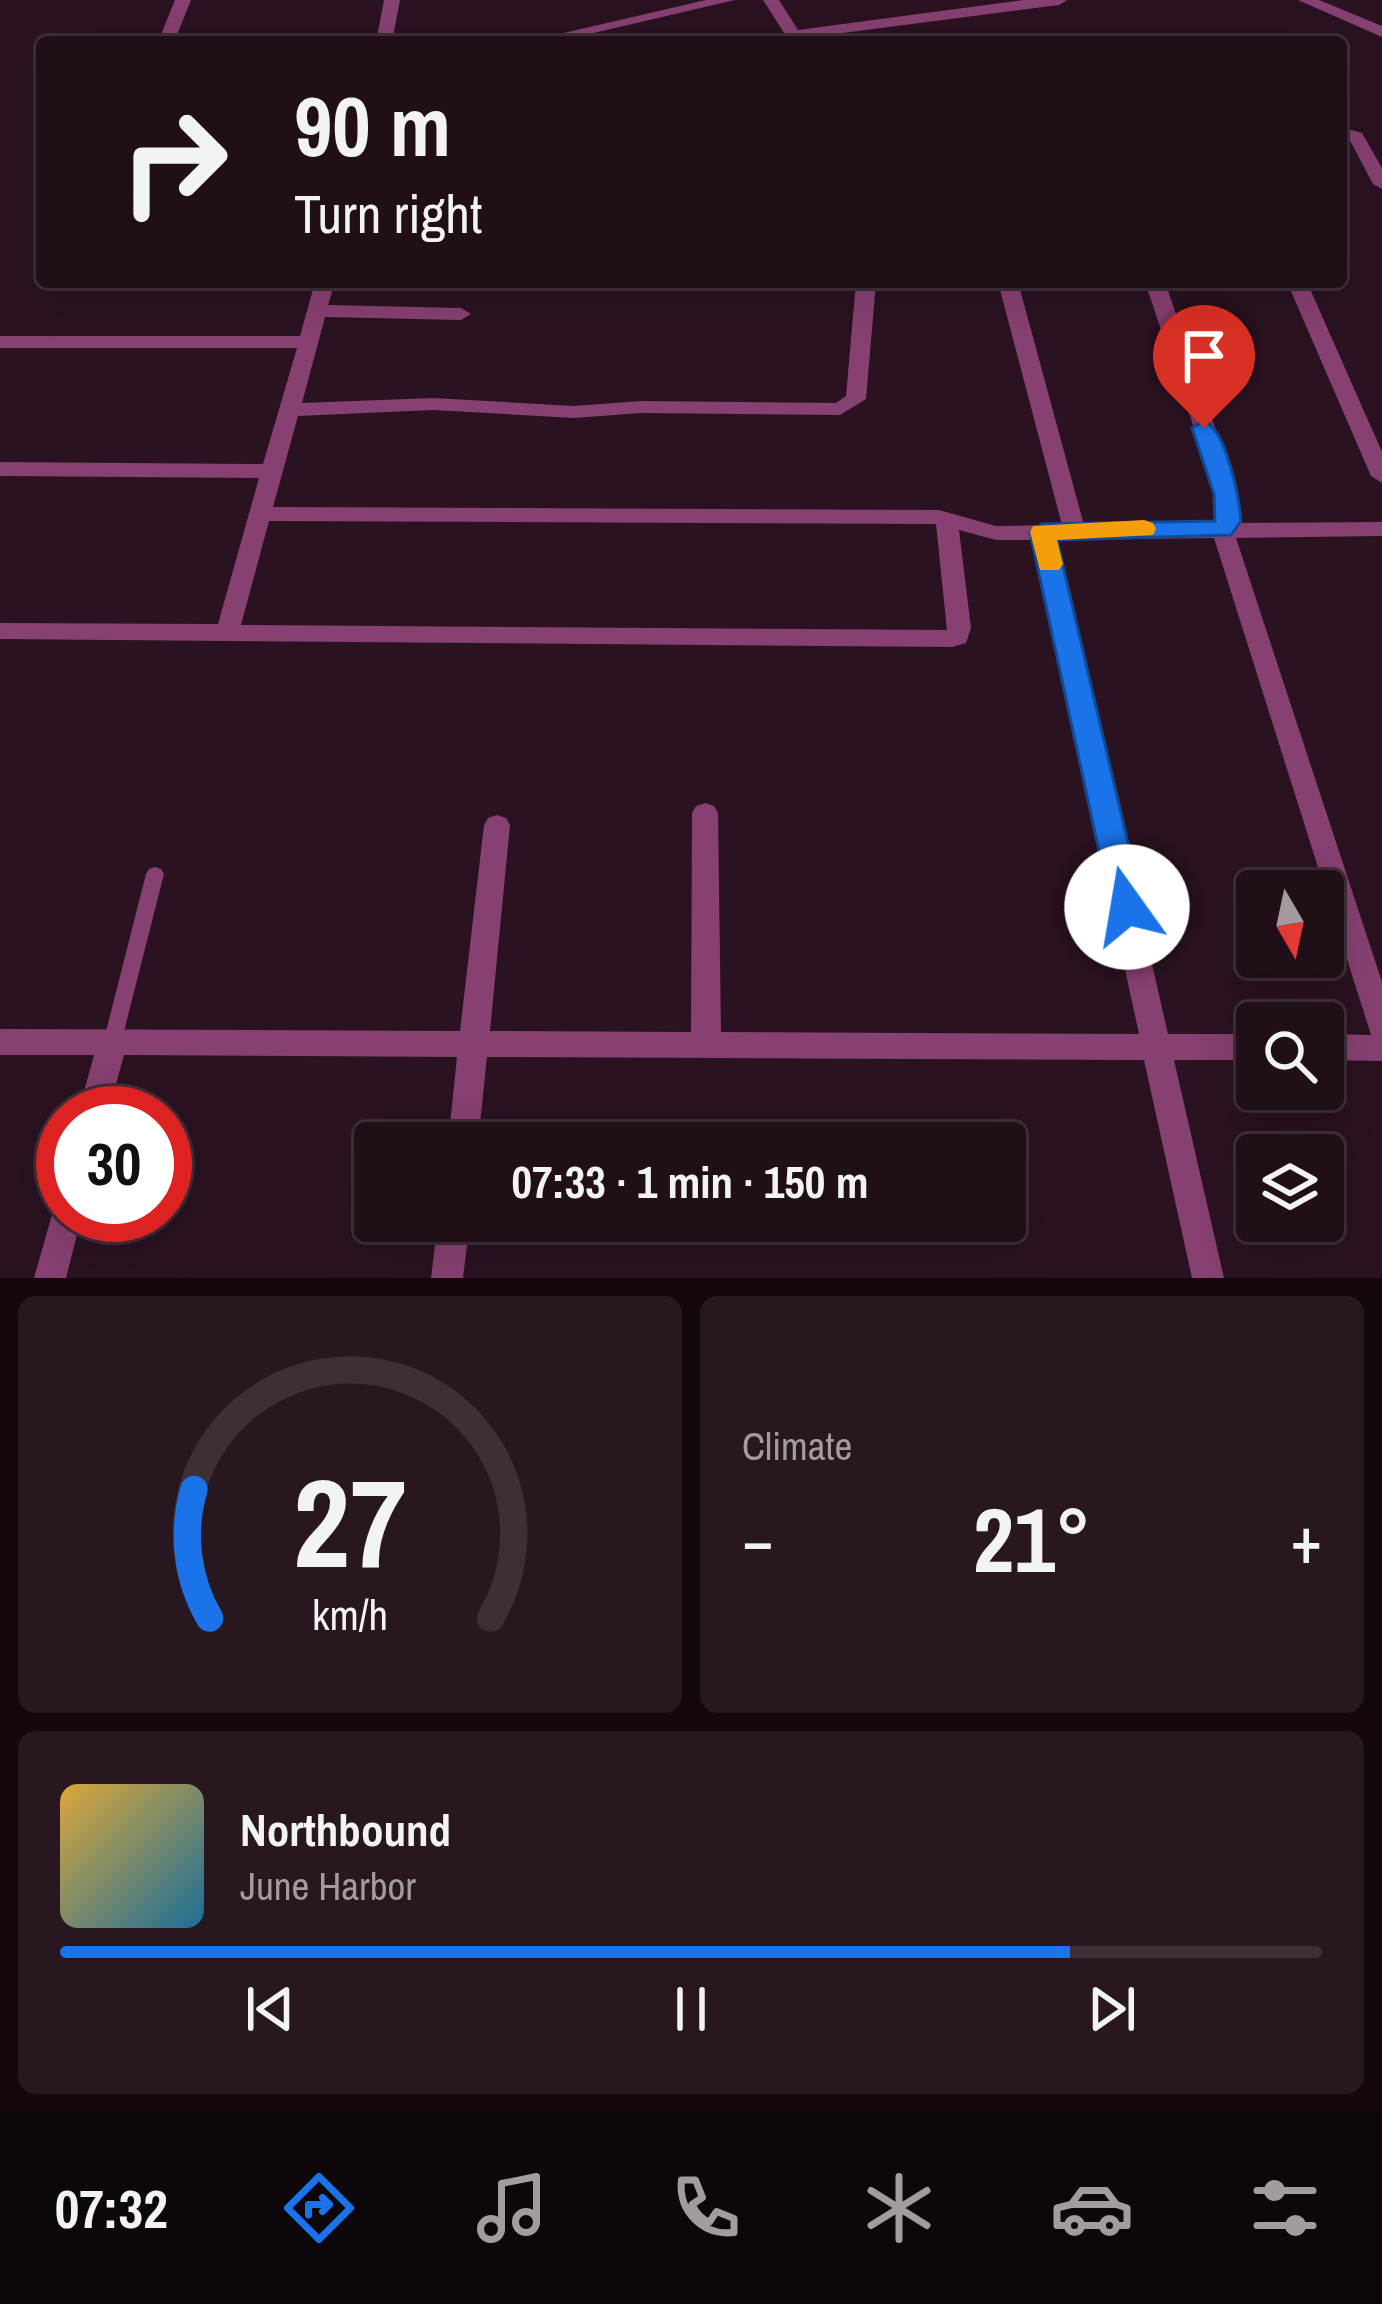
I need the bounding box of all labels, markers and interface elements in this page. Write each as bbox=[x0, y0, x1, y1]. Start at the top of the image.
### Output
text: 90 m bbox=[294, 69, 451, 182]
icon: right bbox=[96, 84, 252, 240]
text: Turn right bbox=[294, 177, 482, 250]
pin bbox=[1153, 305, 1255, 428]
icon: arrive bbox=[1171, 323, 1237, 389]
position arrow bbox=[1064, 844, 1190, 970]
north arrow bbox=[1236, 870, 1344, 978]
map controls bbox=[1236, 870, 1344, 1242]
button: search bbox=[1236, 1002, 1344, 1110]
speed limit sign: 30 bbox=[36, 1086, 192, 1242]
button: layers bbox=[1236, 1134, 1344, 1242]
text: 07:33 · 1 min · 150 m bbox=[512, 1151, 868, 1212]
text: Climate bbox=[742, 1420, 852, 1472]
text: 27 bbox=[293, 1438, 407, 1606]
text: 21° bbox=[973, 1479, 1091, 1600]
text: − bbox=[742, 1495, 774, 1584]
text: + bbox=[1290, 1495, 1322, 1584]
text: km/h bbox=[312, 1585, 388, 1642]
text: Northbound bbox=[240, 1799, 451, 1860]
text: June Harbor bbox=[240, 1860, 416, 1912]
icon: previous bbox=[237, 1976, 303, 2042]
icon: pause bbox=[658, 1976, 724, 2042]
icon: next bbox=[1079, 1976, 1145, 2042]
icon: directions bbox=[277, 2166, 361, 2250]
icon: music bbox=[470, 2166, 554, 2250]
icon: phone bbox=[664, 2166, 748, 2250]
icon: climate bbox=[857, 2166, 941, 2250]
icon: car bbox=[1050, 2166, 1134, 2250]
icon: filters bbox=[1243, 2166, 1327, 2250]
text: 07:32 bbox=[55, 2172, 168, 2245]

